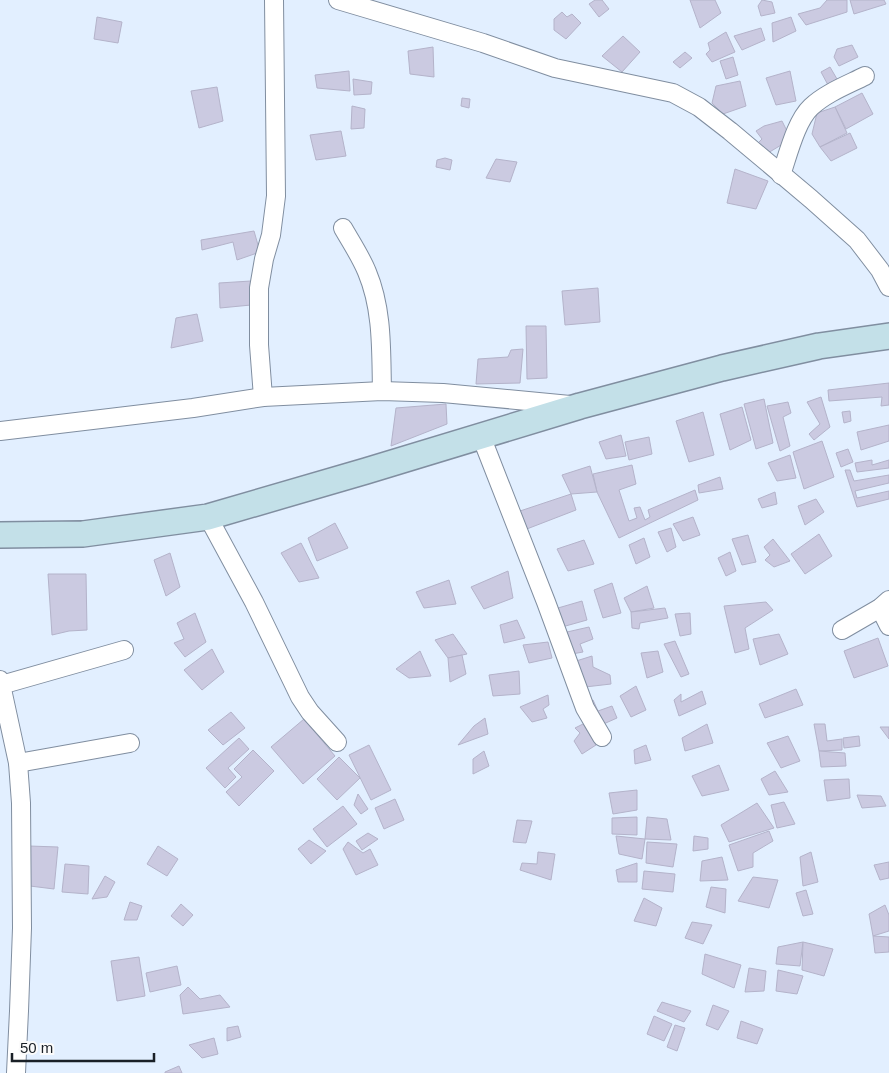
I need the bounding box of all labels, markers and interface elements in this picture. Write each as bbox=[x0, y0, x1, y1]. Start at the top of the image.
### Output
scale bar bbox=[12, 1030, 155, 1062]
text: 50 m bbox=[20, 1039, 53, 1056]

